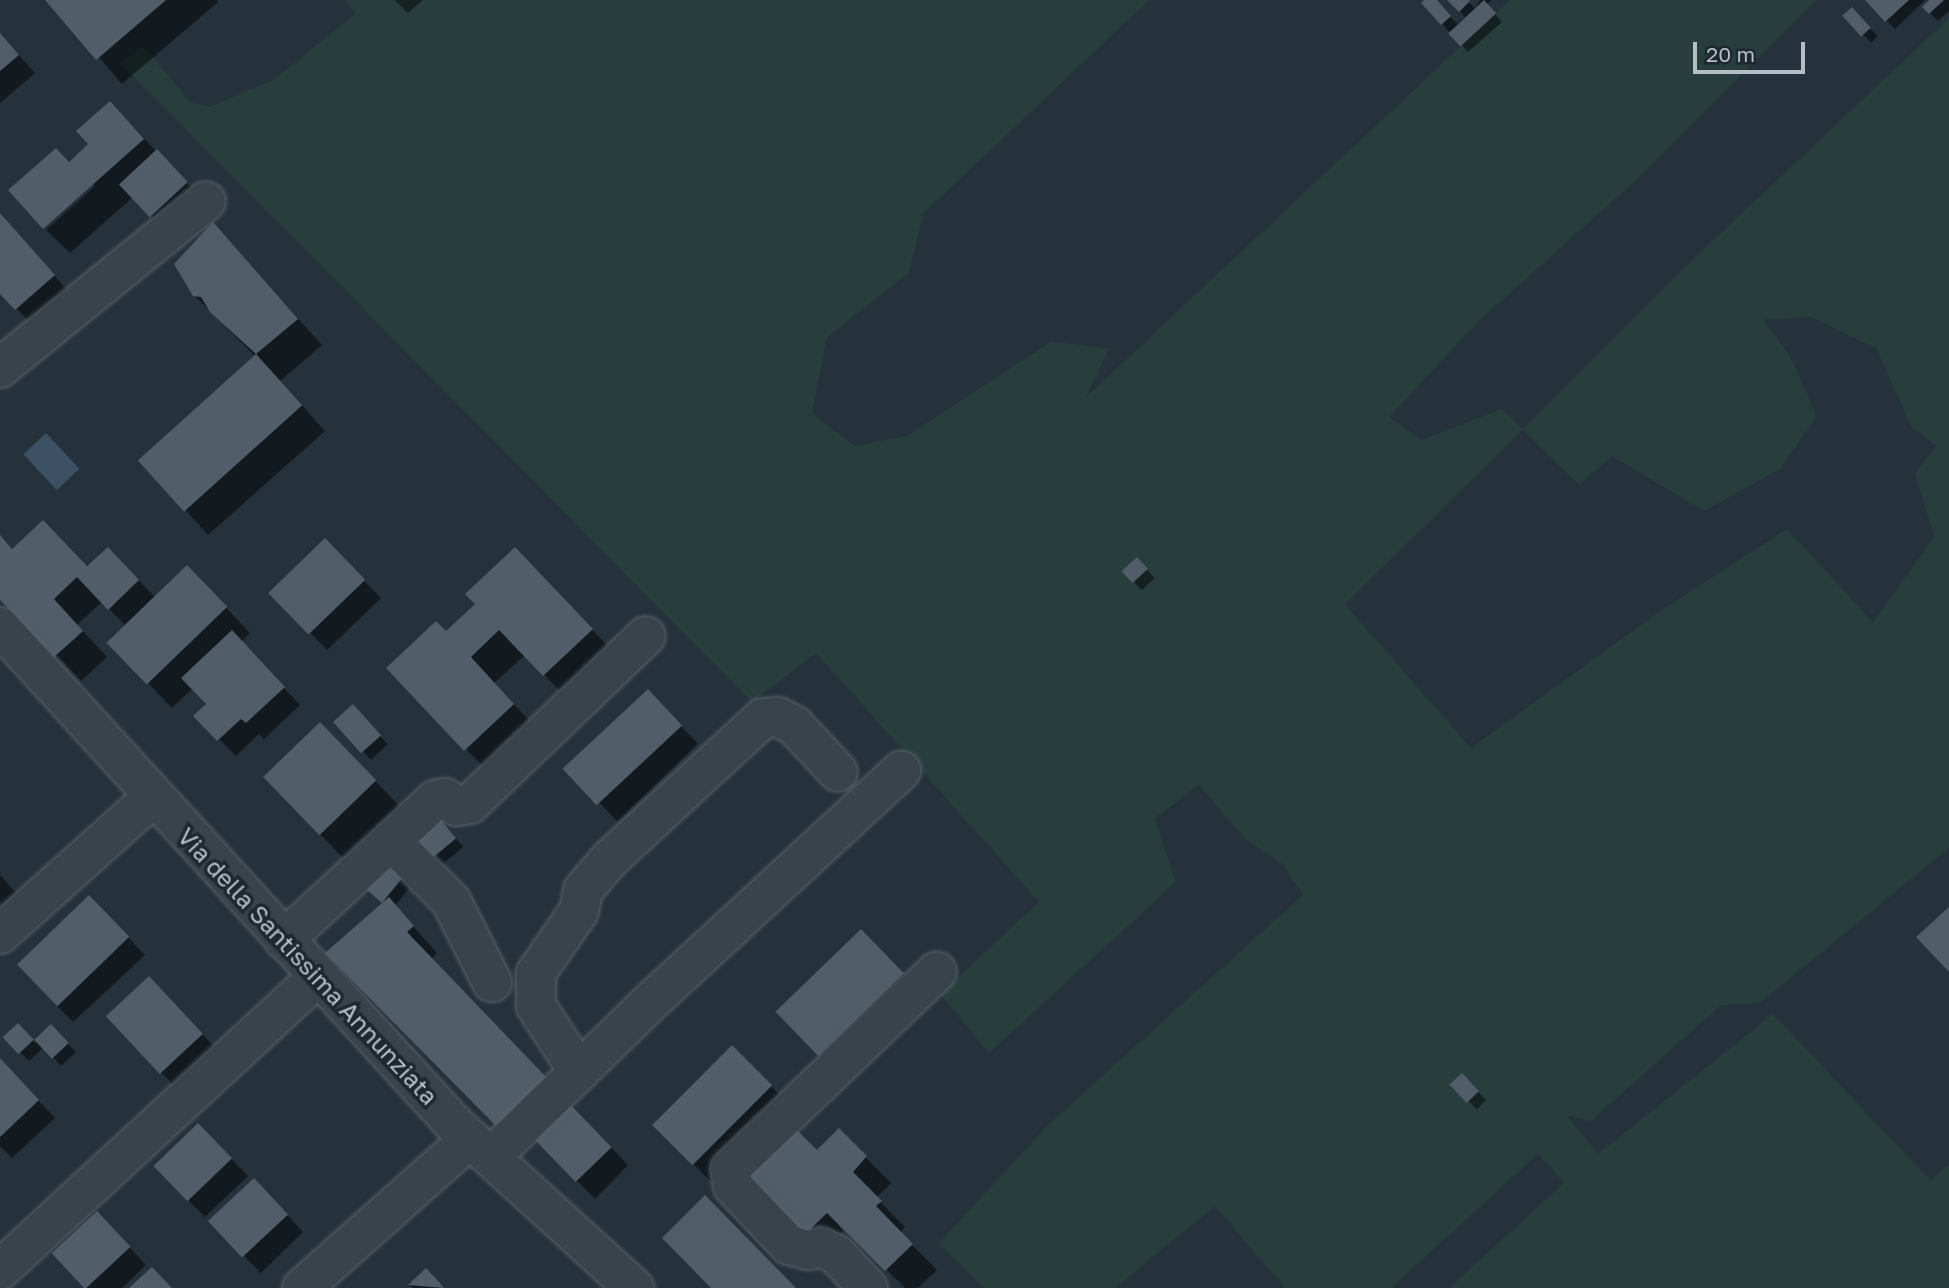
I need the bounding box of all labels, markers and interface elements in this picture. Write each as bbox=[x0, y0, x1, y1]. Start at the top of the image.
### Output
scale bar bbox=[1697, 28, 1809, 72]
text: 20 m bbox=[1706, 41, 1755, 67]
street label: Via della Santissima Annunziata bbox=[172, 822, 444, 1110]

